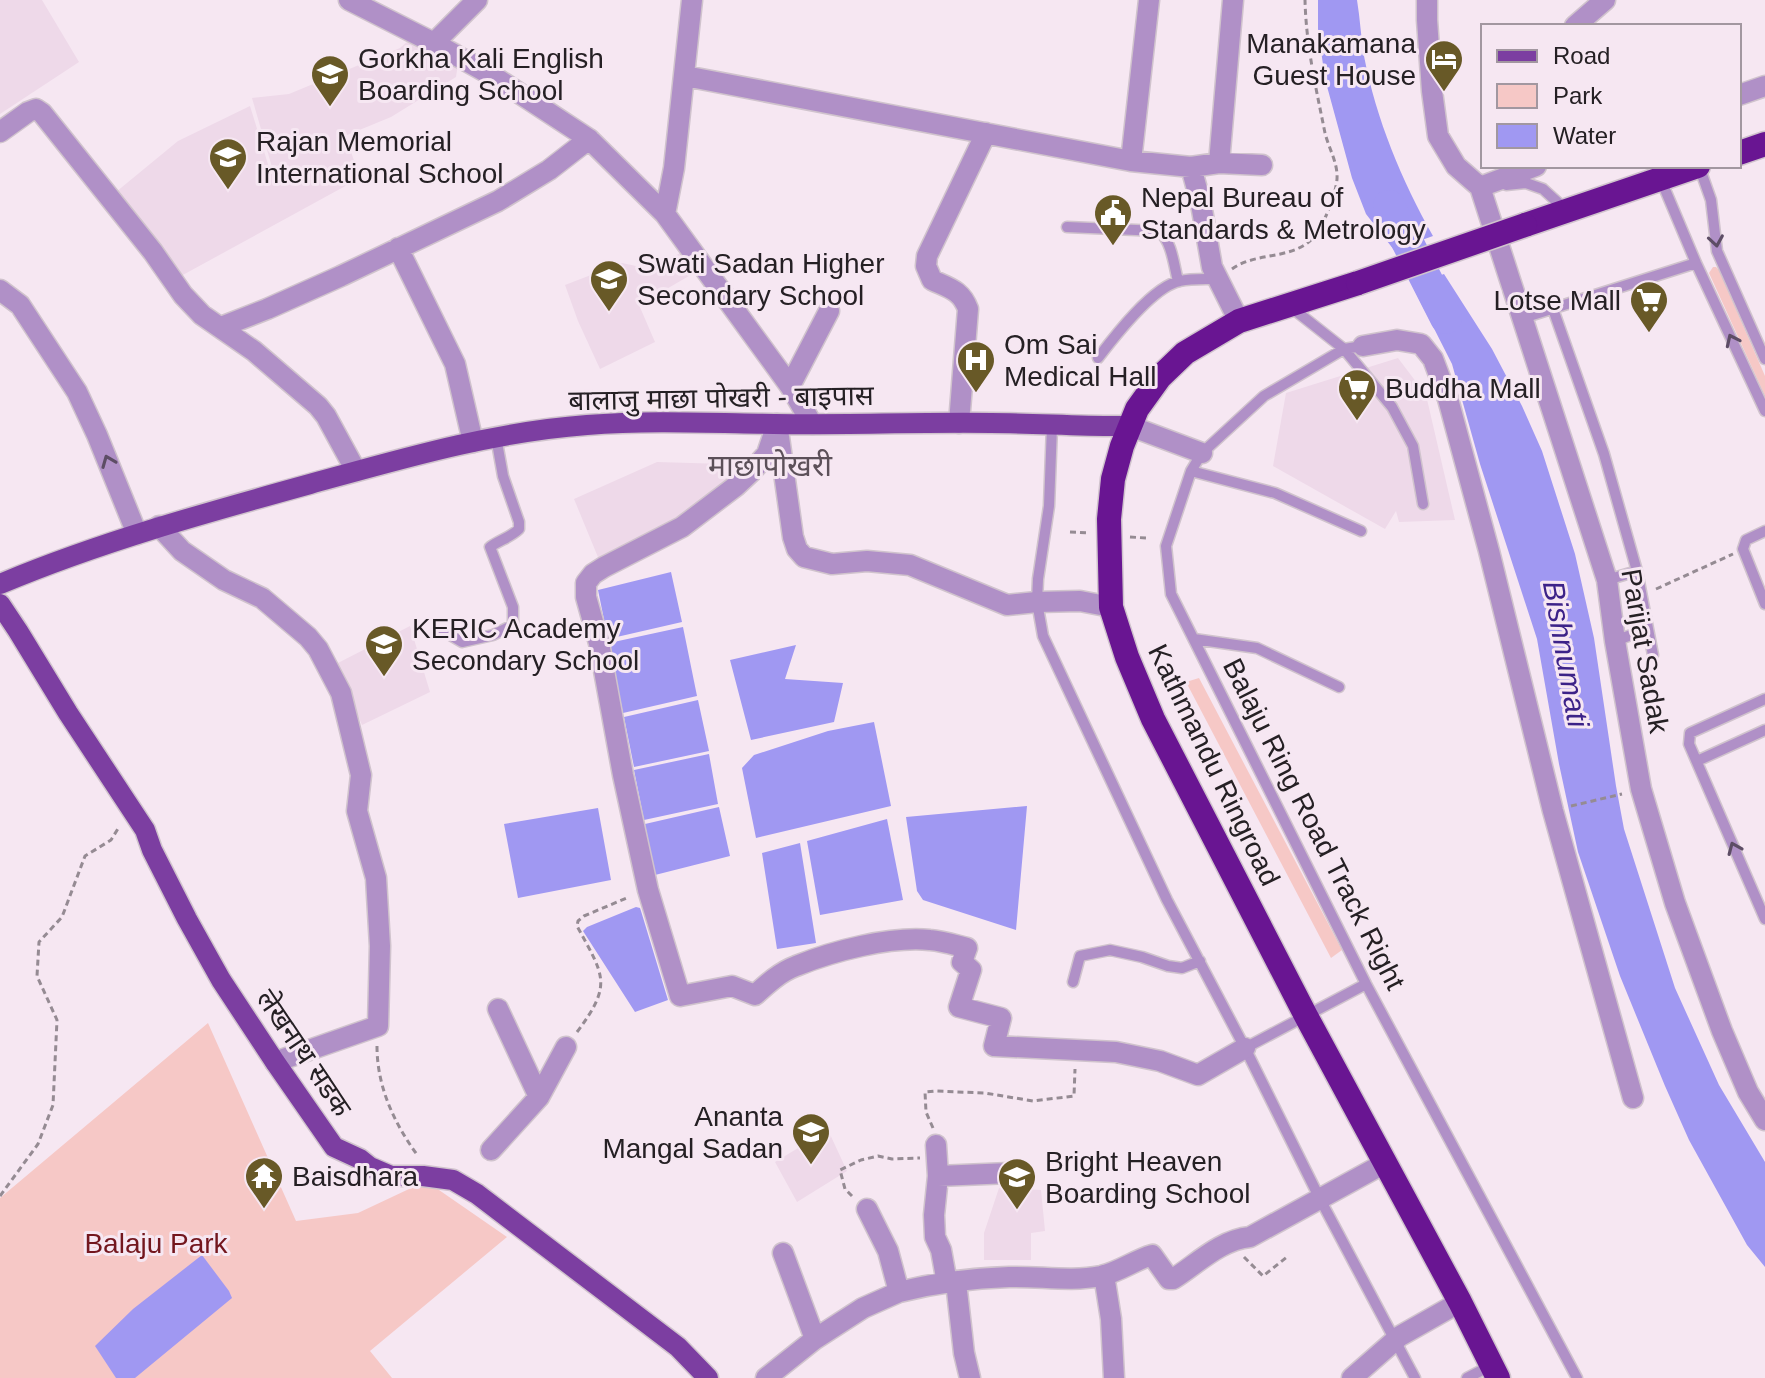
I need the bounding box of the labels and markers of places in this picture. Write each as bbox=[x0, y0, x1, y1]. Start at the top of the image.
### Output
place label: Manakamana Guest House bbox=[1246, 28, 1416, 91]
hotel icon: Manakamana Guest House bbox=[1423, 38, 1465, 93]
place label: Gorkha Kali English Boarding School bbox=[358, 43, 604, 106]
school or university icon: Gorkha Kali English Boarding School bbox=[309, 53, 351, 108]
place label: Rajan Memorial International School bbox=[256, 126, 504, 189]
school or university icon: Rajan Memorial International School bbox=[207, 136, 249, 191]
place label: Nepal Bureau of Standards & Metrology bbox=[1141, 182, 1426, 245]
public building icon: Nepal Bureau of Standards & Metrology bbox=[1092, 192, 1134, 247]
place label: Swati Sadan Higher Secondary School bbox=[637, 248, 884, 311]
school or university icon: Swati Sadan Higher Secondary School bbox=[588, 258, 630, 313]
supermarket icon: Lotse Mall bbox=[1628, 279, 1670, 334]
place label: Lotse Mall bbox=[1493, 285, 1621, 316]
place label: Om Sai Medical Hall bbox=[1004, 329, 1157, 392]
hospital icon: Om Sai Medical Hall bbox=[955, 339, 997, 394]
supermarket icon: Buddha Mall bbox=[1336, 367, 1378, 422]
place label: Buddha Mall bbox=[1385, 373, 1541, 404]
place label: KERIC Academy Secondary School bbox=[412, 613, 639, 676]
school or university icon: KERIC Academy Secondary School bbox=[363, 623, 405, 678]
place label: Ananta Mangal Sadan bbox=[602, 1101, 783, 1164]
school or university icon: Ananta Mangal Sadan bbox=[790, 1111, 832, 1166]
place label: Bright Heaven Boarding School bbox=[1045, 1146, 1250, 1209]
temple icon: Baisdhara bbox=[243, 1155, 285, 1210]
school or university icon: Bright Heaven Boarding School bbox=[996, 1156, 1038, 1211]
place label: Baisdhara bbox=[292, 1161, 419, 1192]

